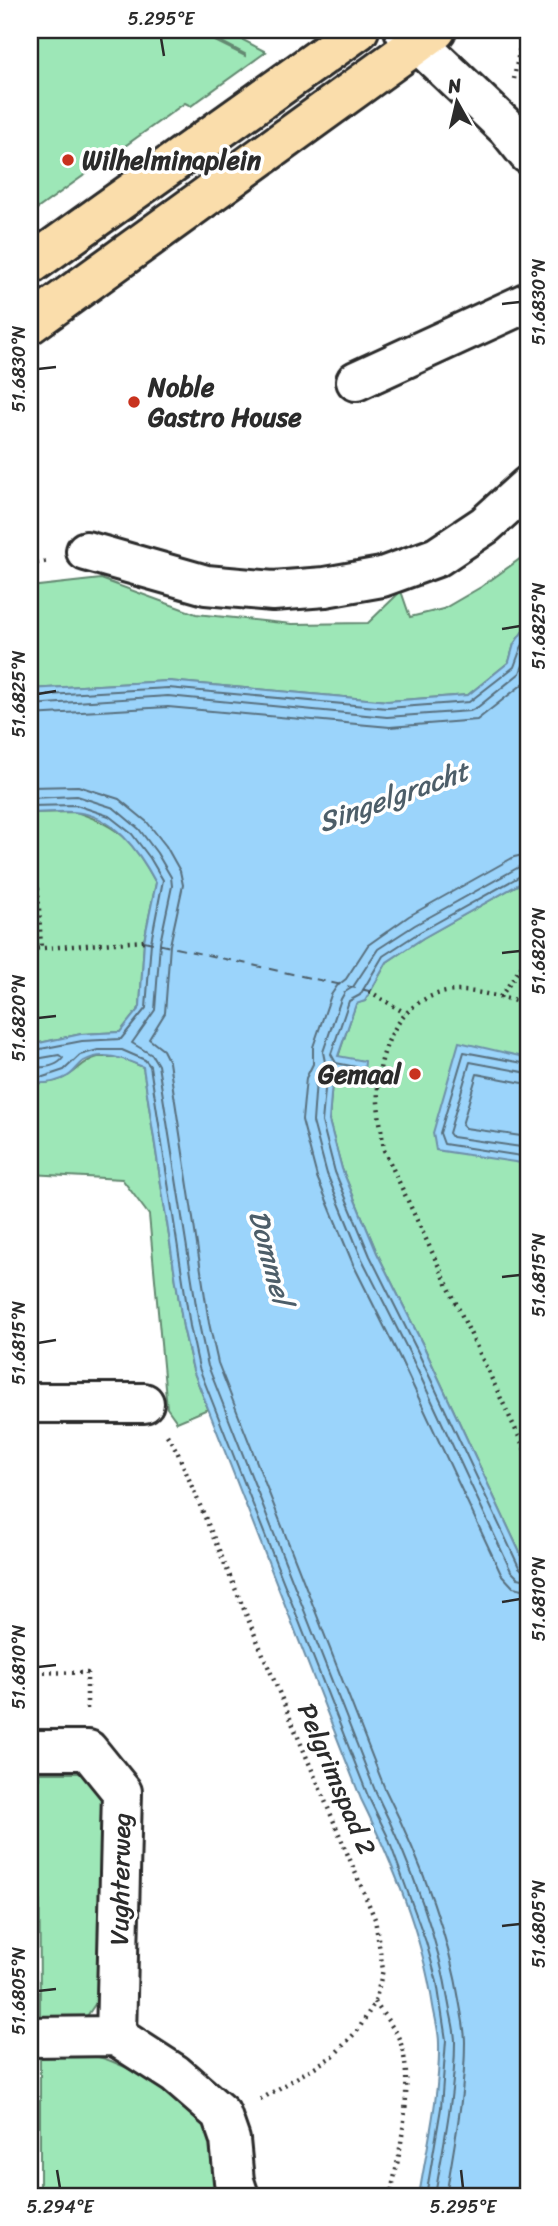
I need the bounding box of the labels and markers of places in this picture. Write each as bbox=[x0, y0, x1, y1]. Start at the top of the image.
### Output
place label: Wilhelminaplein bbox=[82, 137, 261, 183]
marker: Wilhelminaplein bbox=[60, 152, 76, 168]
place label: Noble Gastro House bbox=[147, 364, 302, 440]
marker: Noble Gastro House bbox=[126, 394, 142, 410]
place label: Gemaal bbox=[318, 1051, 403, 1097]
marker: Gemaal bbox=[407, 1066, 423, 1082]

